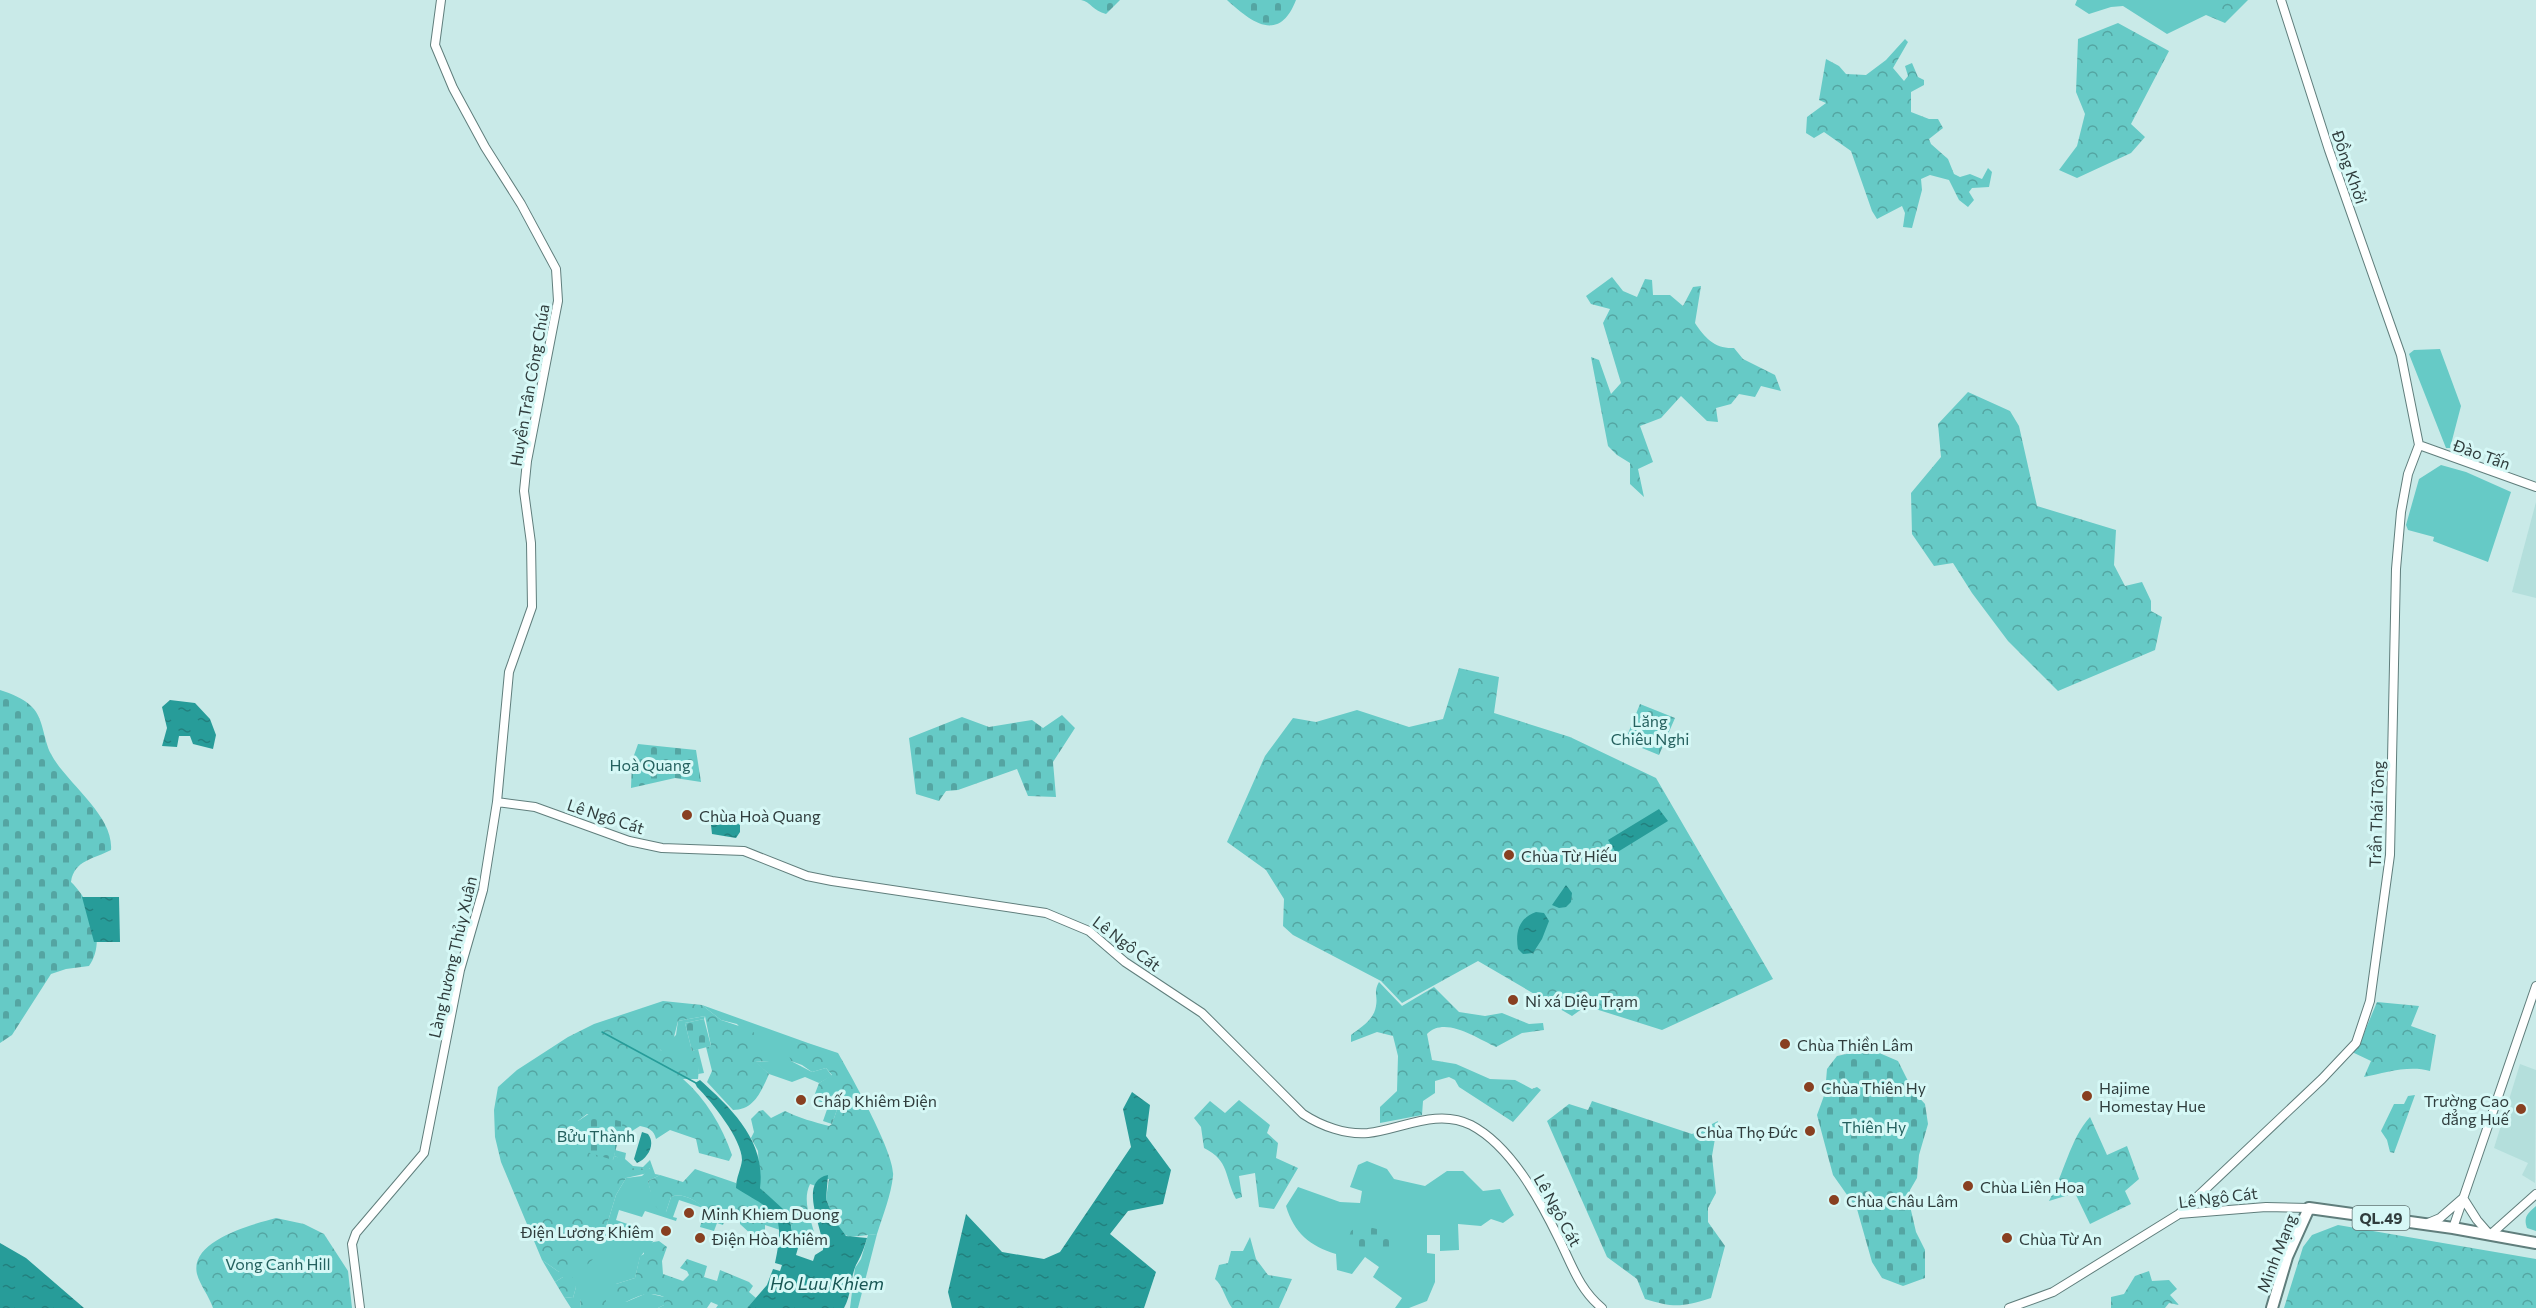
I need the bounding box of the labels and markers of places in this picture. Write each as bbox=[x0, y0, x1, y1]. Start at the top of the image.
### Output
place label: Chùa Hoà Quang bbox=[699, 806, 821, 825]
marker: Chùa Hoà Quang bbox=[680, 808, 694, 822]
place label: Chùa Từ Hiếu bbox=[1521, 846, 1617, 865]
marker: Chùa Từ Hiếu bbox=[1502, 848, 1516, 862]
place label: Ni xá Diệu Trạm bbox=[1525, 991, 1638, 1010]
marker: Ni xá Diệu Trạm bbox=[1506, 993, 1520, 1007]
place label: Chùa Thiền Lâm bbox=[1797, 1035, 1913, 1054]
marker: Chùa Thiền Lâm bbox=[1778, 1037, 1792, 1051]
place label: Chùa Thiên Hy bbox=[1821, 1078, 1926, 1097]
place label: Hajime Homestay Hue bbox=[2099, 1078, 2206, 1115]
marker: Chùa Thiên Hy bbox=[1802, 1080, 1816, 1094]
marker: Hajime Homestay Hue bbox=[2080, 1089, 2094, 1103]
place label: Chấp Khiêm Điện bbox=[813, 1091, 937, 1110]
place label: Trường Cao đẳng Huế bbox=[2424, 1091, 2511, 1128]
marker: Chấp Khiêm Điện bbox=[794, 1093, 808, 1107]
marker: Trường Cao đẳng Huế bbox=[2514, 1102, 2528, 1116]
place label: Chùa Thọ Đức bbox=[1696, 1122, 1798, 1141]
marker: Chùa Thọ Đức bbox=[1803, 1124, 1817, 1138]
place label: Chùa Liên Hoa bbox=[1980, 1177, 2084, 1196]
marker: Chùa Liên Hoa bbox=[1961, 1179, 1975, 1193]
place label: Chùa Châu Lâm bbox=[1846, 1191, 1958, 1210]
marker: Chùa Châu Lâm bbox=[1827, 1193, 1841, 1207]
place label: Minh Khiem Duong bbox=[701, 1204, 840, 1223]
marker: Minh Khiem Duong bbox=[682, 1206, 696, 1220]
place label: Điện Lương Khiêm bbox=[520, 1222, 654, 1241]
marker: Điện Lương Khiêm bbox=[659, 1224, 673, 1238]
place label: Điện Hòa Khiêm bbox=[711, 1229, 828, 1248]
place label: Chùa Từ An bbox=[2019, 1229, 2102, 1248]
marker: Điện Hòa Khiêm bbox=[693, 1231, 707, 1245]
marker: Chùa Từ An bbox=[2000, 1231, 2014, 1245]

